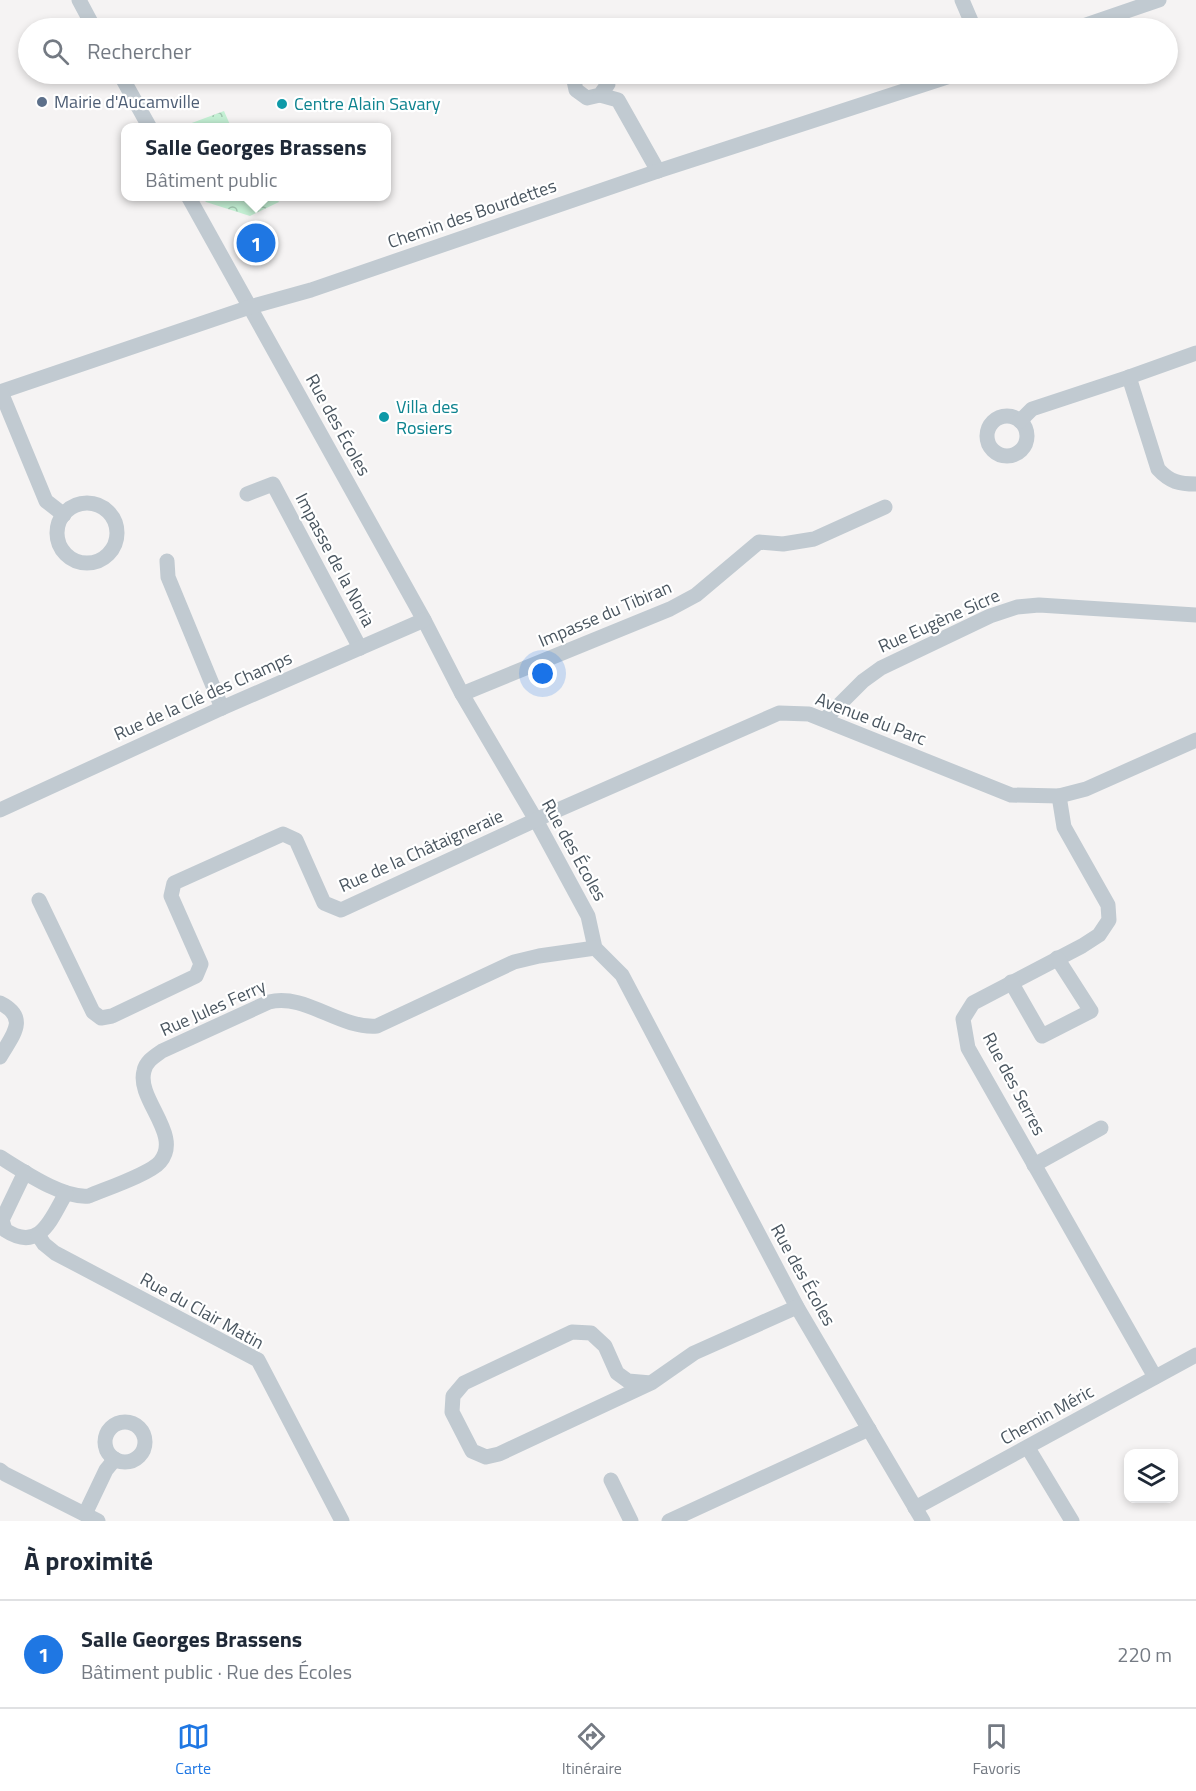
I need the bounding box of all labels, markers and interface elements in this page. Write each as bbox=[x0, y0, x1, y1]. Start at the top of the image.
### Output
search box bbox=[18, 18, 1178, 84]
text: Rechercher bbox=[87, 34, 192, 68]
icon: search bbox=[39, 35, 72, 68]
place label: Mairie d'Aucamville bbox=[54, 88, 200, 115]
place label: Centre Alain Savary bbox=[294, 90, 441, 117]
marker: Mairie d'Aucamville bbox=[35, 95, 49, 109]
marker: Centre Alain Savary bbox=[275, 97, 289, 111]
popup bbox=[121, 123, 391, 201]
text: Salle Georges Brassens bbox=[145, 130, 367, 164]
text: Bâtiment public bbox=[145, 164, 277, 195]
street label: Chemin des Bourdettes bbox=[384, 172, 560, 255]
pin: 1 bbox=[236, 220, 276, 266]
street label: Rue des Écoles bbox=[299, 369, 378, 481]
place label: Villa des Rosiers bbox=[396, 393, 459, 441]
marker: Villa des Rosiers bbox=[377, 410, 391, 424]
street label: Impasse de la Noria bbox=[289, 488, 382, 632]
street label: Impasse du Tibiran bbox=[534, 573, 676, 654]
street label: Rue Eugène Sicre bbox=[874, 582, 1004, 659]
street label: Rue de la Clé des Champs bbox=[109, 644, 296, 747]
your location bbox=[528, 659, 557, 688]
street label: Avenue du Parc bbox=[812, 685, 931, 752]
street label: Rue des Écoles bbox=[535, 794, 614, 906]
street label: Rue de la Châtaigneraie bbox=[334, 802, 507, 899]
street label: Rue Jules Ferry bbox=[156, 972, 270, 1043]
street label: Rue des Serres bbox=[976, 1027, 1053, 1140]
street label: Rue des Écoles bbox=[764, 1219, 843, 1331]
street label: Rue du Clair Matin bbox=[135, 1265, 269, 1356]
street label: Chemin Méric bbox=[995, 1378, 1099, 1451]
map controls bbox=[1124, 1449, 1178, 1503]
button: layers bbox=[1124, 1449, 1178, 1503]
text: À proximité bbox=[24, 1541, 153, 1580]
text: Salle Georges Brassens bbox=[81, 1622, 302, 1656]
text: 1 bbox=[38, 1639, 49, 1670]
text: 220 m bbox=[1117, 1639, 1172, 1670]
text: Bâtiment public · Rue des Écoles bbox=[81, 1656, 352, 1687]
tab: Carte bbox=[175, 1720, 211, 1780]
tab: Itinéraire bbox=[562, 1720, 622, 1780]
tab: Favoris bbox=[972, 1720, 1021, 1780]

